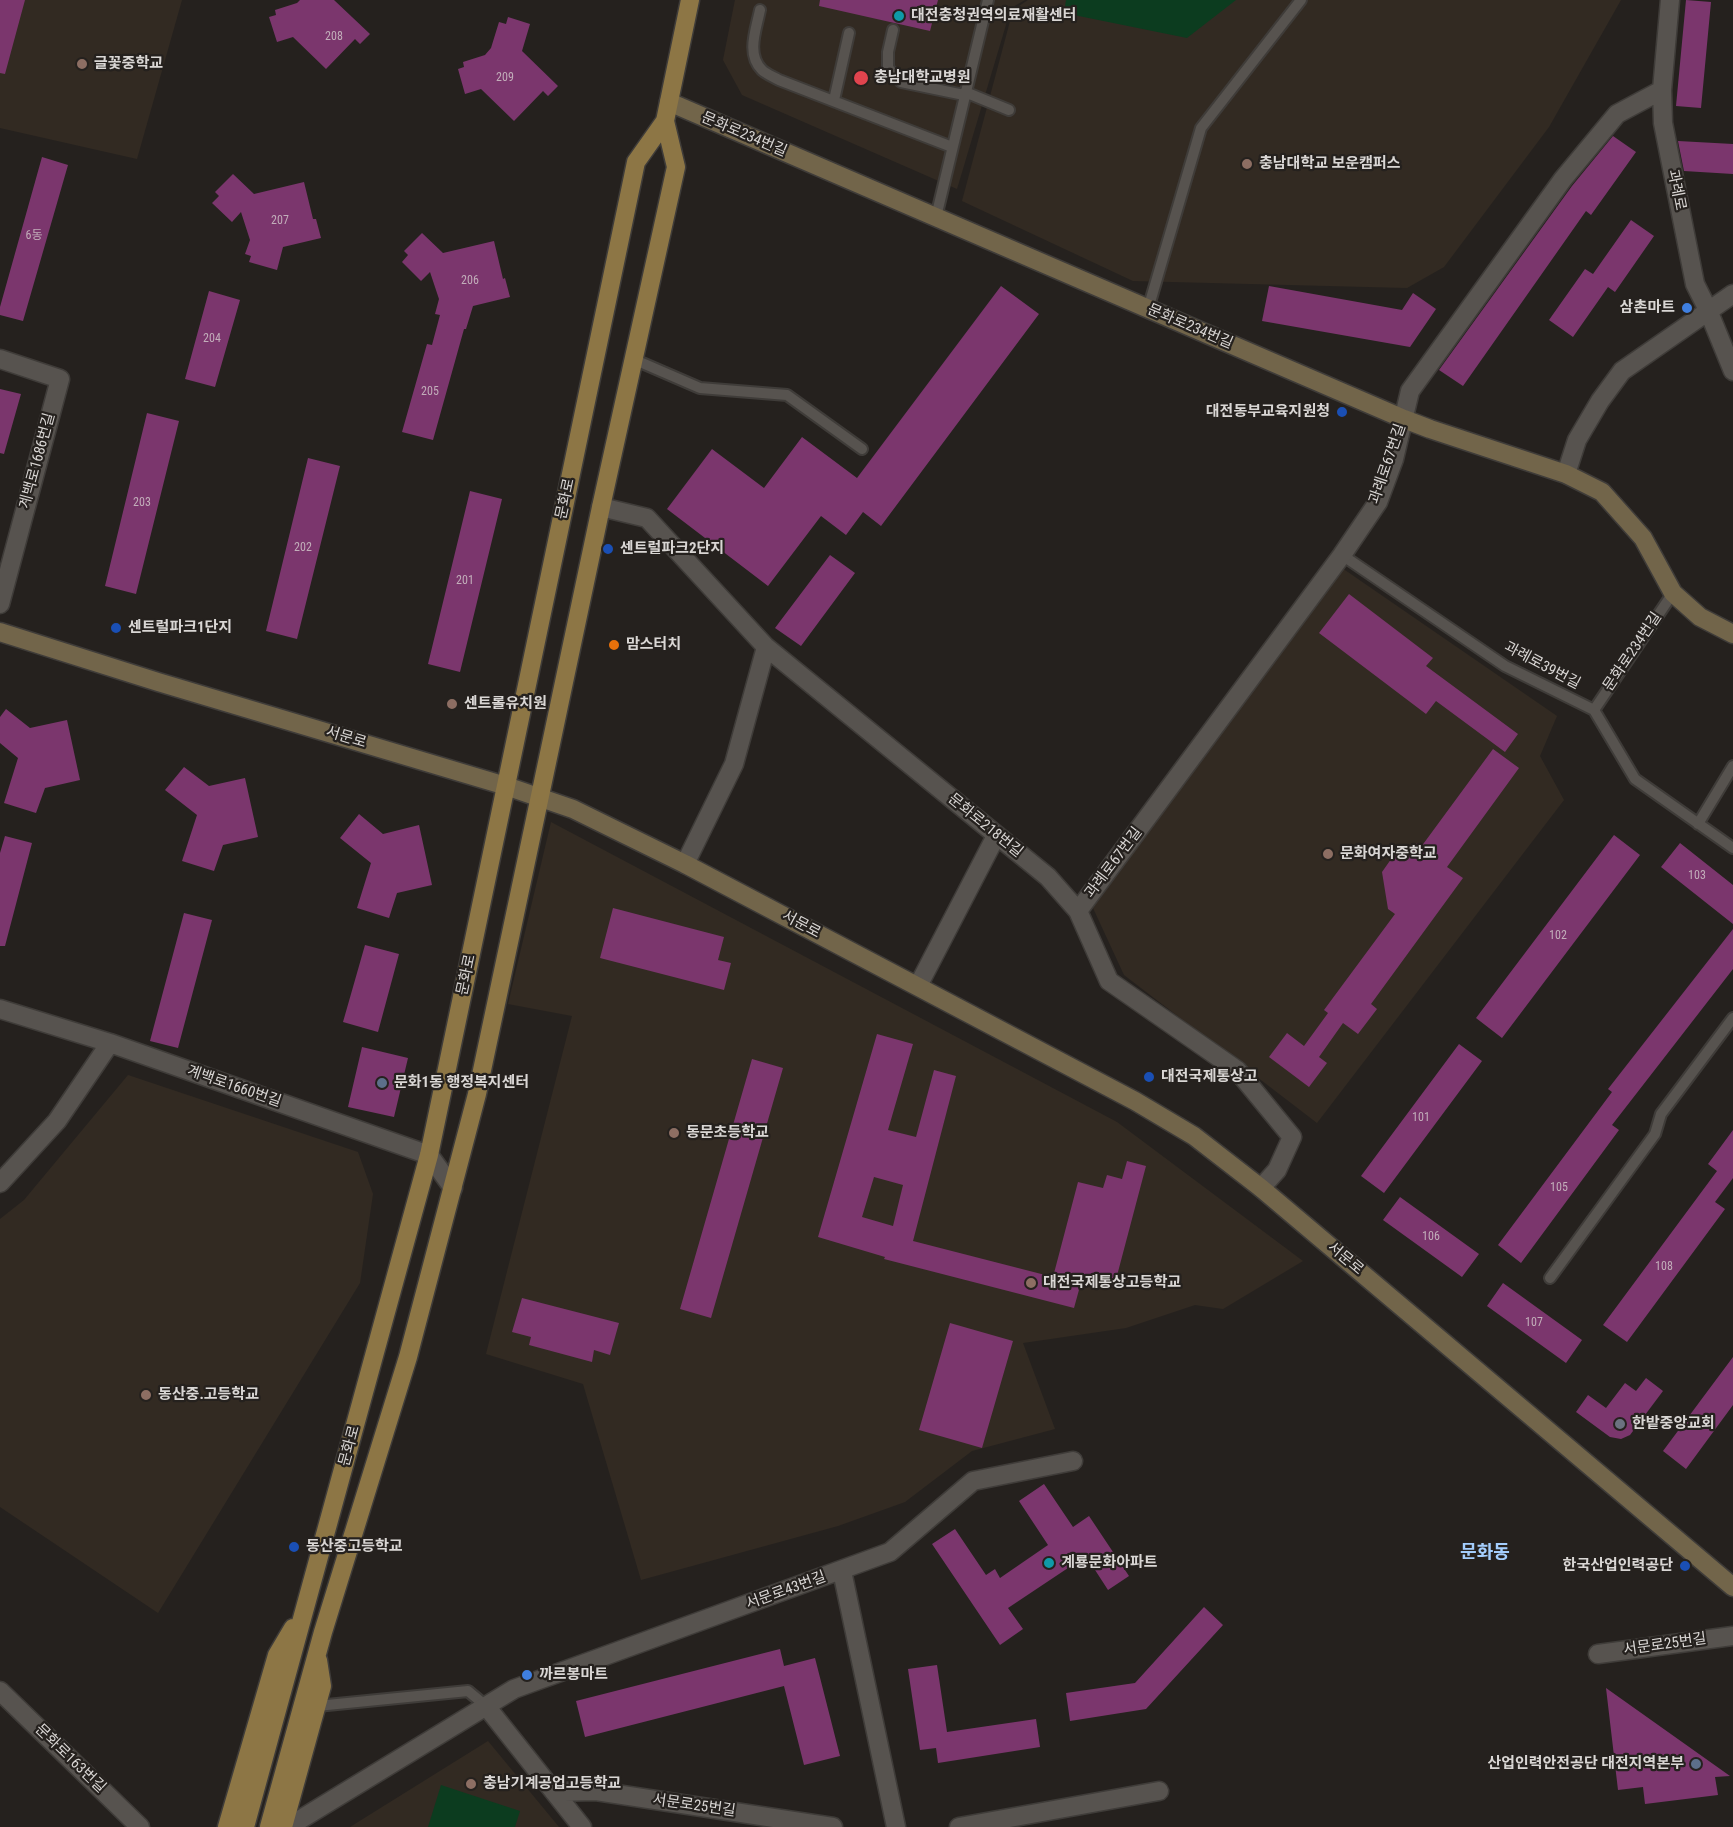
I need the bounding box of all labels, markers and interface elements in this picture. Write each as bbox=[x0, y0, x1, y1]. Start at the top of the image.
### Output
place label: 대전충청권역의료재활센터 bbox=[911, 7, 1077, 25]
marker: 대전충청권역의료재활센터 bbox=[892, 9, 906, 23]
house number: 208 bbox=[325, 30, 343, 44]
place label: 글꽃중학교 bbox=[94, 55, 163, 73]
marker: 글꽃중학교 bbox=[75, 57, 89, 71]
marker: 충남대학교병원 bbox=[852, 69, 870, 87]
place label: 충남대학교병원 bbox=[874, 69, 971, 87]
house number: 209 bbox=[496, 71, 514, 85]
street label: 문화로234번길 bbox=[699, 109, 789, 161]
place label: 충남대학교 보운캠퍼스 bbox=[1259, 155, 1400, 173]
marker: 충남대학교 보운캠퍼스 bbox=[1240, 157, 1254, 171]
street label: 과례로 bbox=[1663, 168, 1689, 212]
house number: 207 bbox=[271, 214, 289, 228]
house number: 6동 bbox=[26, 229, 42, 243]
house number: 206 bbox=[461, 274, 479, 288]
place label: 삼촌마트 bbox=[1620, 299, 1675, 317]
street label: 문화로234번길 bbox=[1145, 301, 1235, 353]
marker: 삼촌마트 bbox=[1680, 301, 1694, 315]
house number: 204 bbox=[203, 332, 221, 346]
house number: 205 bbox=[421, 385, 439, 399]
place label: 대전동부교육지원청 bbox=[1206, 403, 1330, 421]
marker: 대전동부교육지원청 bbox=[1335, 405, 1349, 419]
street label: 계백로1686번길 bbox=[17, 411, 59, 511]
street label: 과례로67번길 bbox=[1366, 421, 1410, 507]
street label: 문화로 bbox=[553, 477, 579, 521]
house number: 203 bbox=[133, 496, 151, 510]
place label: 센트럴파크2단지 bbox=[620, 540, 724, 558]
house number: 202 bbox=[294, 541, 312, 555]
marker: 센트럴파크2단지 bbox=[601, 542, 615, 556]
house number: 201 bbox=[456, 574, 474, 588]
street label: 문화로234번길 bbox=[1600, 609, 1666, 695]
place label: 센트럴파크1단지 bbox=[128, 619, 232, 637]
marker: 센트럴파크1단지 bbox=[109, 621, 123, 635]
place label: 맘스터치 bbox=[626, 636, 681, 654]
marker: 맘스터치 bbox=[607, 638, 621, 652]
street label: 과례로39번길 bbox=[1501, 638, 1583, 694]
place label: 센트롤유치원 bbox=[464, 695, 547, 713]
marker: 센트롤유치원 bbox=[445, 697, 459, 711]
street label: 서문로 bbox=[324, 723, 368, 753]
street label: 문화로218번길 bbox=[944, 790, 1026, 862]
street label: 과례로67번길 bbox=[1082, 824, 1146, 902]
place label: 문화여자중학교 bbox=[1340, 845, 1437, 863]
marker: 문화여자중학교 bbox=[1321, 847, 1335, 861]
house number: 103 bbox=[1688, 869, 1706, 883]
street label: 서문로 bbox=[778, 907, 824, 943]
house number: 102 bbox=[1549, 929, 1567, 943]
street label: 문화로 bbox=[454, 953, 480, 997]
street label: 계백로1660번길 bbox=[184, 1062, 284, 1112]
place label: 대전국제통상고 bbox=[1161, 1068, 1258, 1086]
marker: 대전국제통상고 bbox=[1142, 1070, 1156, 1084]
place label: 문화1동 행정복지센터 bbox=[394, 1074, 529, 1092]
marker: 문화1동 행정복지센터 bbox=[375, 1076, 389, 1090]
house number: 101 bbox=[1412, 1111, 1430, 1125]
place label: 동문초등학교 bbox=[686, 1124, 769, 1142]
marker: 동문초등학교 bbox=[667, 1126, 681, 1140]
house number: 105 bbox=[1550, 1181, 1568, 1195]
house number: 106 bbox=[1422, 1230, 1440, 1244]
street label: 서문로 bbox=[1323, 1239, 1367, 1279]
house number: 108 bbox=[1655, 1260, 1673, 1274]
place label: 대전국제통상고등학교 bbox=[1043, 1274, 1181, 1292]
marker: 대전국제통상고등학교 bbox=[1024, 1276, 1038, 1290]
house number: 107 bbox=[1525, 1316, 1543, 1330]
place label: 동산중.고등학교 bbox=[158, 1386, 259, 1404]
marker: 동산중.고등학교 bbox=[139, 1388, 153, 1402]
place label: 한밭중앙교회 bbox=[1632, 1415, 1715, 1433]
marker: 한밭중앙교회 bbox=[1613, 1417, 1627, 1431]
street label: 문화로 bbox=[336, 1424, 364, 1468]
place label: 동산중고등학교 bbox=[306, 1538, 403, 1556]
marker: 동산중고등학교 bbox=[287, 1540, 301, 1554]
district label: 문화동 bbox=[1460, 1542, 1510, 1564]
place label: 계룡문화아파트 bbox=[1061, 1554, 1158, 1572]
marker: 계룡문화아파트 bbox=[1042, 1556, 1056, 1570]
place label: 한국산업인력공단 bbox=[1563, 1557, 1673, 1575]
marker: 한국산업인력공단 bbox=[1678, 1559, 1692, 1573]
street label: 서문로43번길 bbox=[744, 1568, 828, 1614]
street label: 서문로25번길 bbox=[1622, 1630, 1708, 1660]
place label: 까르봉마트 bbox=[539, 1666, 608, 1684]
marker: 까르봉마트 bbox=[520, 1668, 534, 1682]
street label: 문화로163번길 bbox=[31, 1721, 109, 1797]
place label: 산업인력안전공단 대전지역본부 bbox=[1487, 1755, 1684, 1773]
marker: 산업인력안전공단 대전지역본부 bbox=[1689, 1757, 1703, 1771]
place label: 충남기계공업고등학교 bbox=[483, 1775, 621, 1793]
marker: 충남기계공업고등학교 bbox=[464, 1777, 478, 1791]
street label: 서문로25번길 bbox=[651, 1791, 737, 1821]

